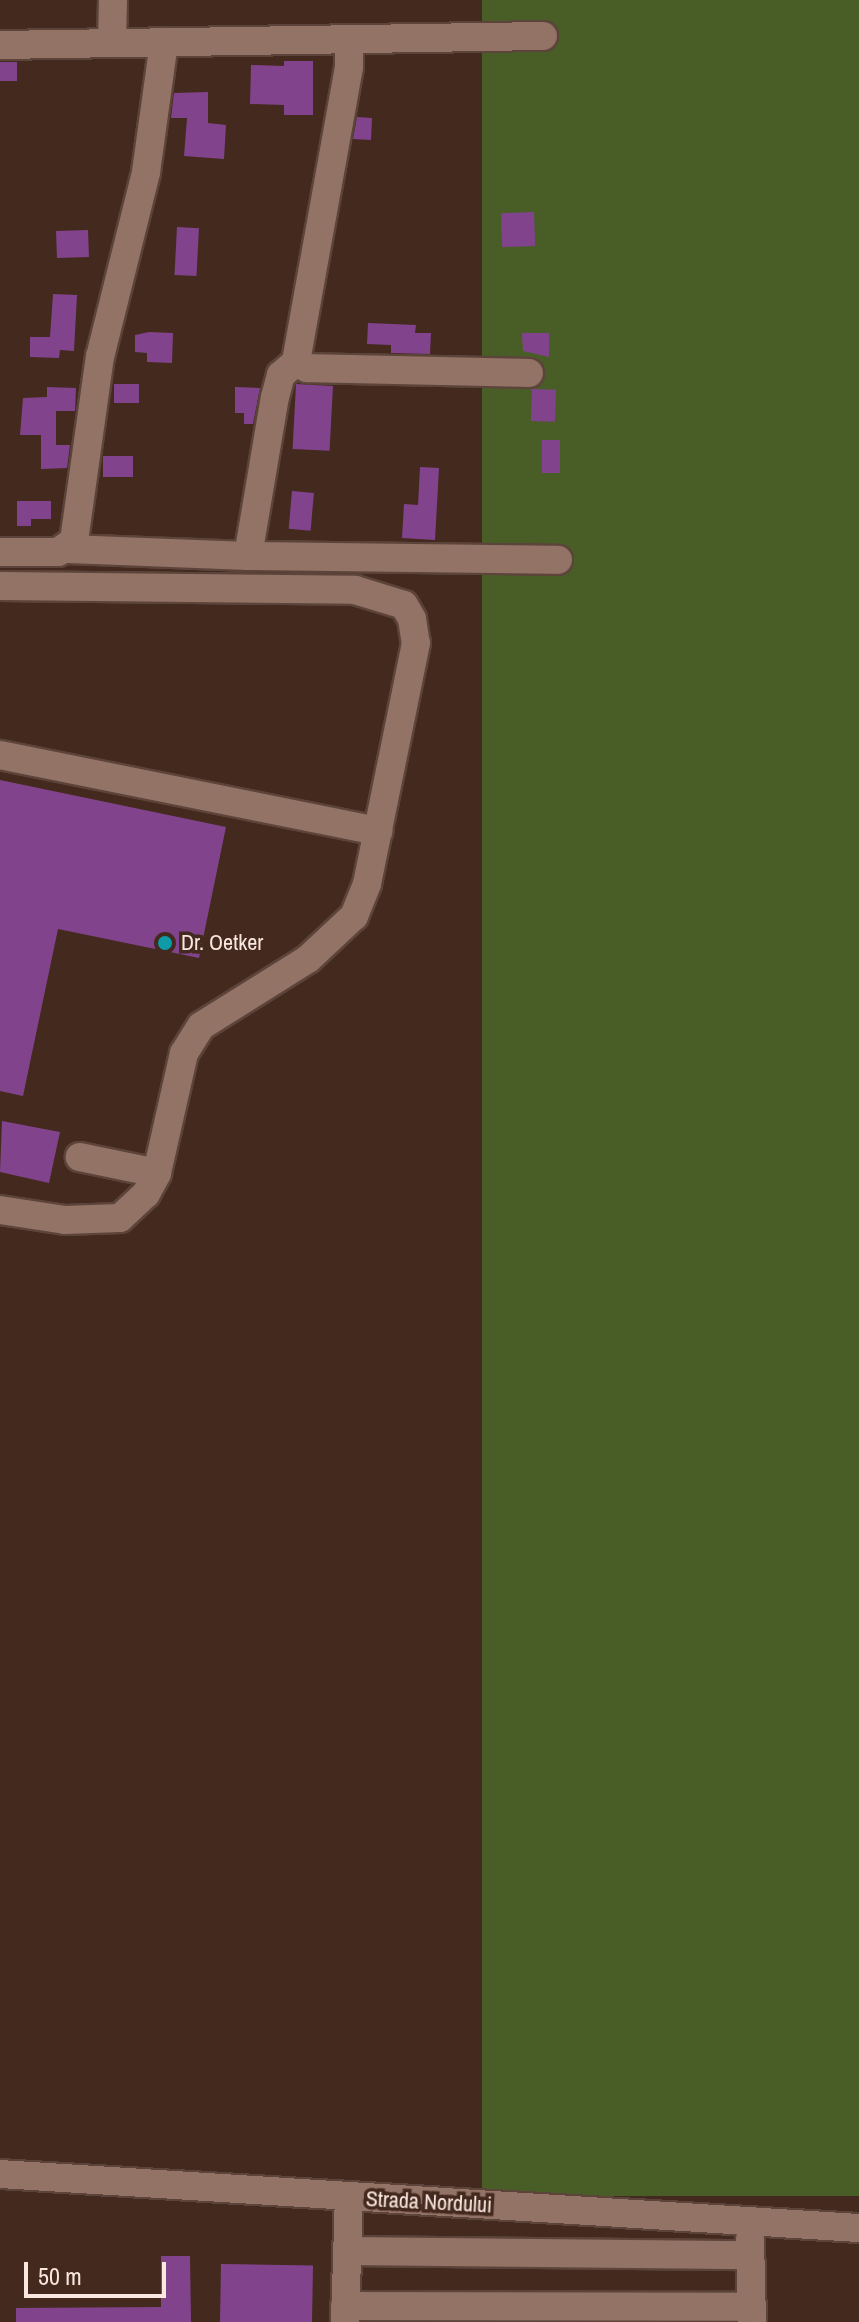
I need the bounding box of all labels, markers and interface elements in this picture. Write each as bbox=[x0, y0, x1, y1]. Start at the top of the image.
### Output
place label: Dr. Oetker bbox=[181, 930, 263, 956]
marker: Dr. Oetker bbox=[156, 934, 174, 952]
street label: Strada Nordului bbox=[365, 2186, 493, 2218]
scale bar bbox=[28, 2246, 170, 2296]
text: 50 m bbox=[38, 2260, 82, 2292]

